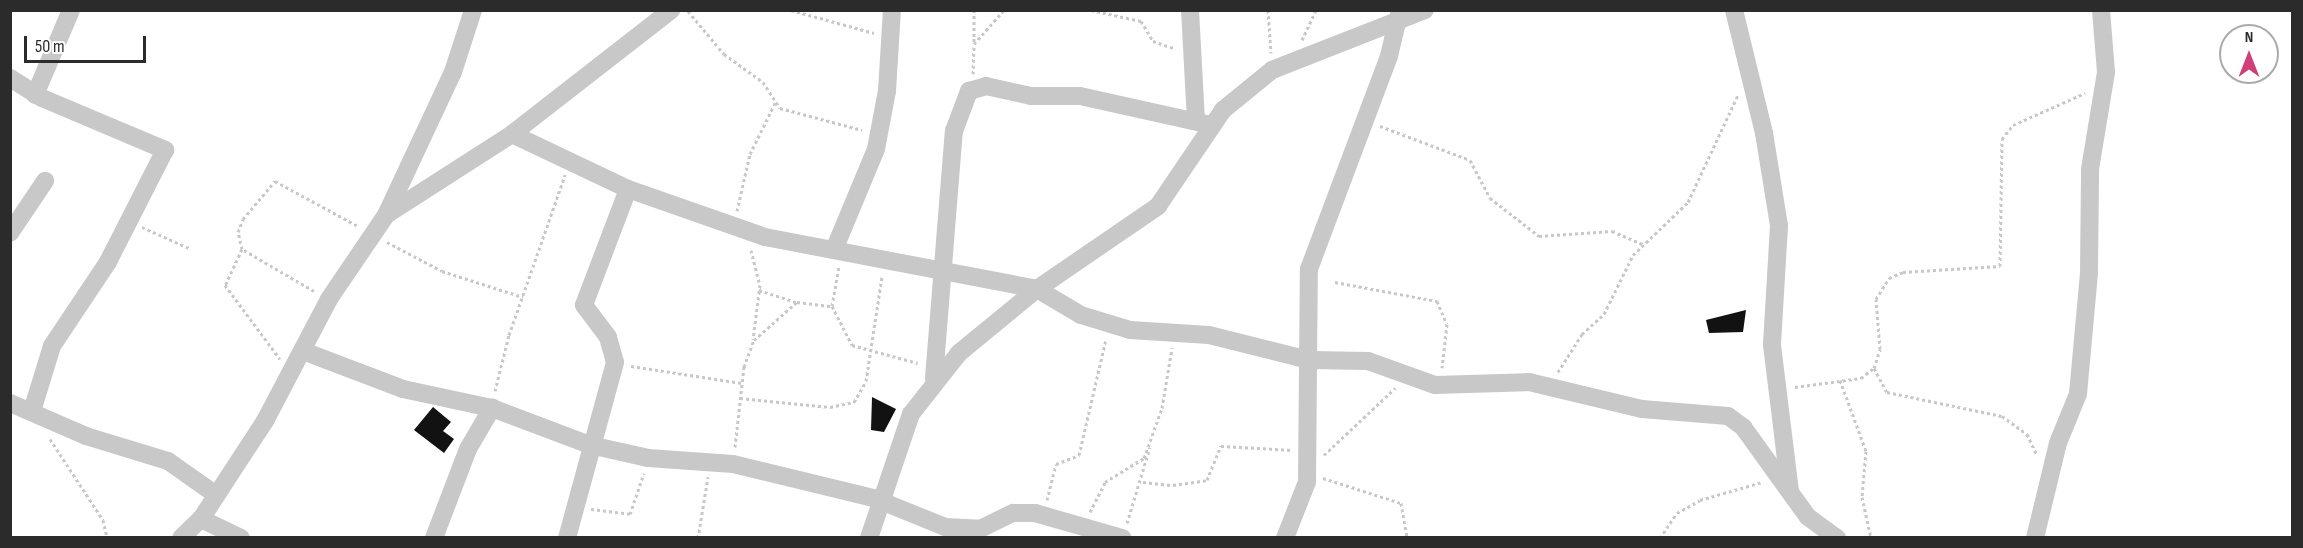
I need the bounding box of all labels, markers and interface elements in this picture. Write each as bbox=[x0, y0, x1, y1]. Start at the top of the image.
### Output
scale bar bbox=[27, 24, 148, 62]
north arrow bbox=[2219, 24, 2279, 84]
text: N bbox=[2245, 28, 2253, 47]
text: 50 m bbox=[35, 36, 65, 57]

